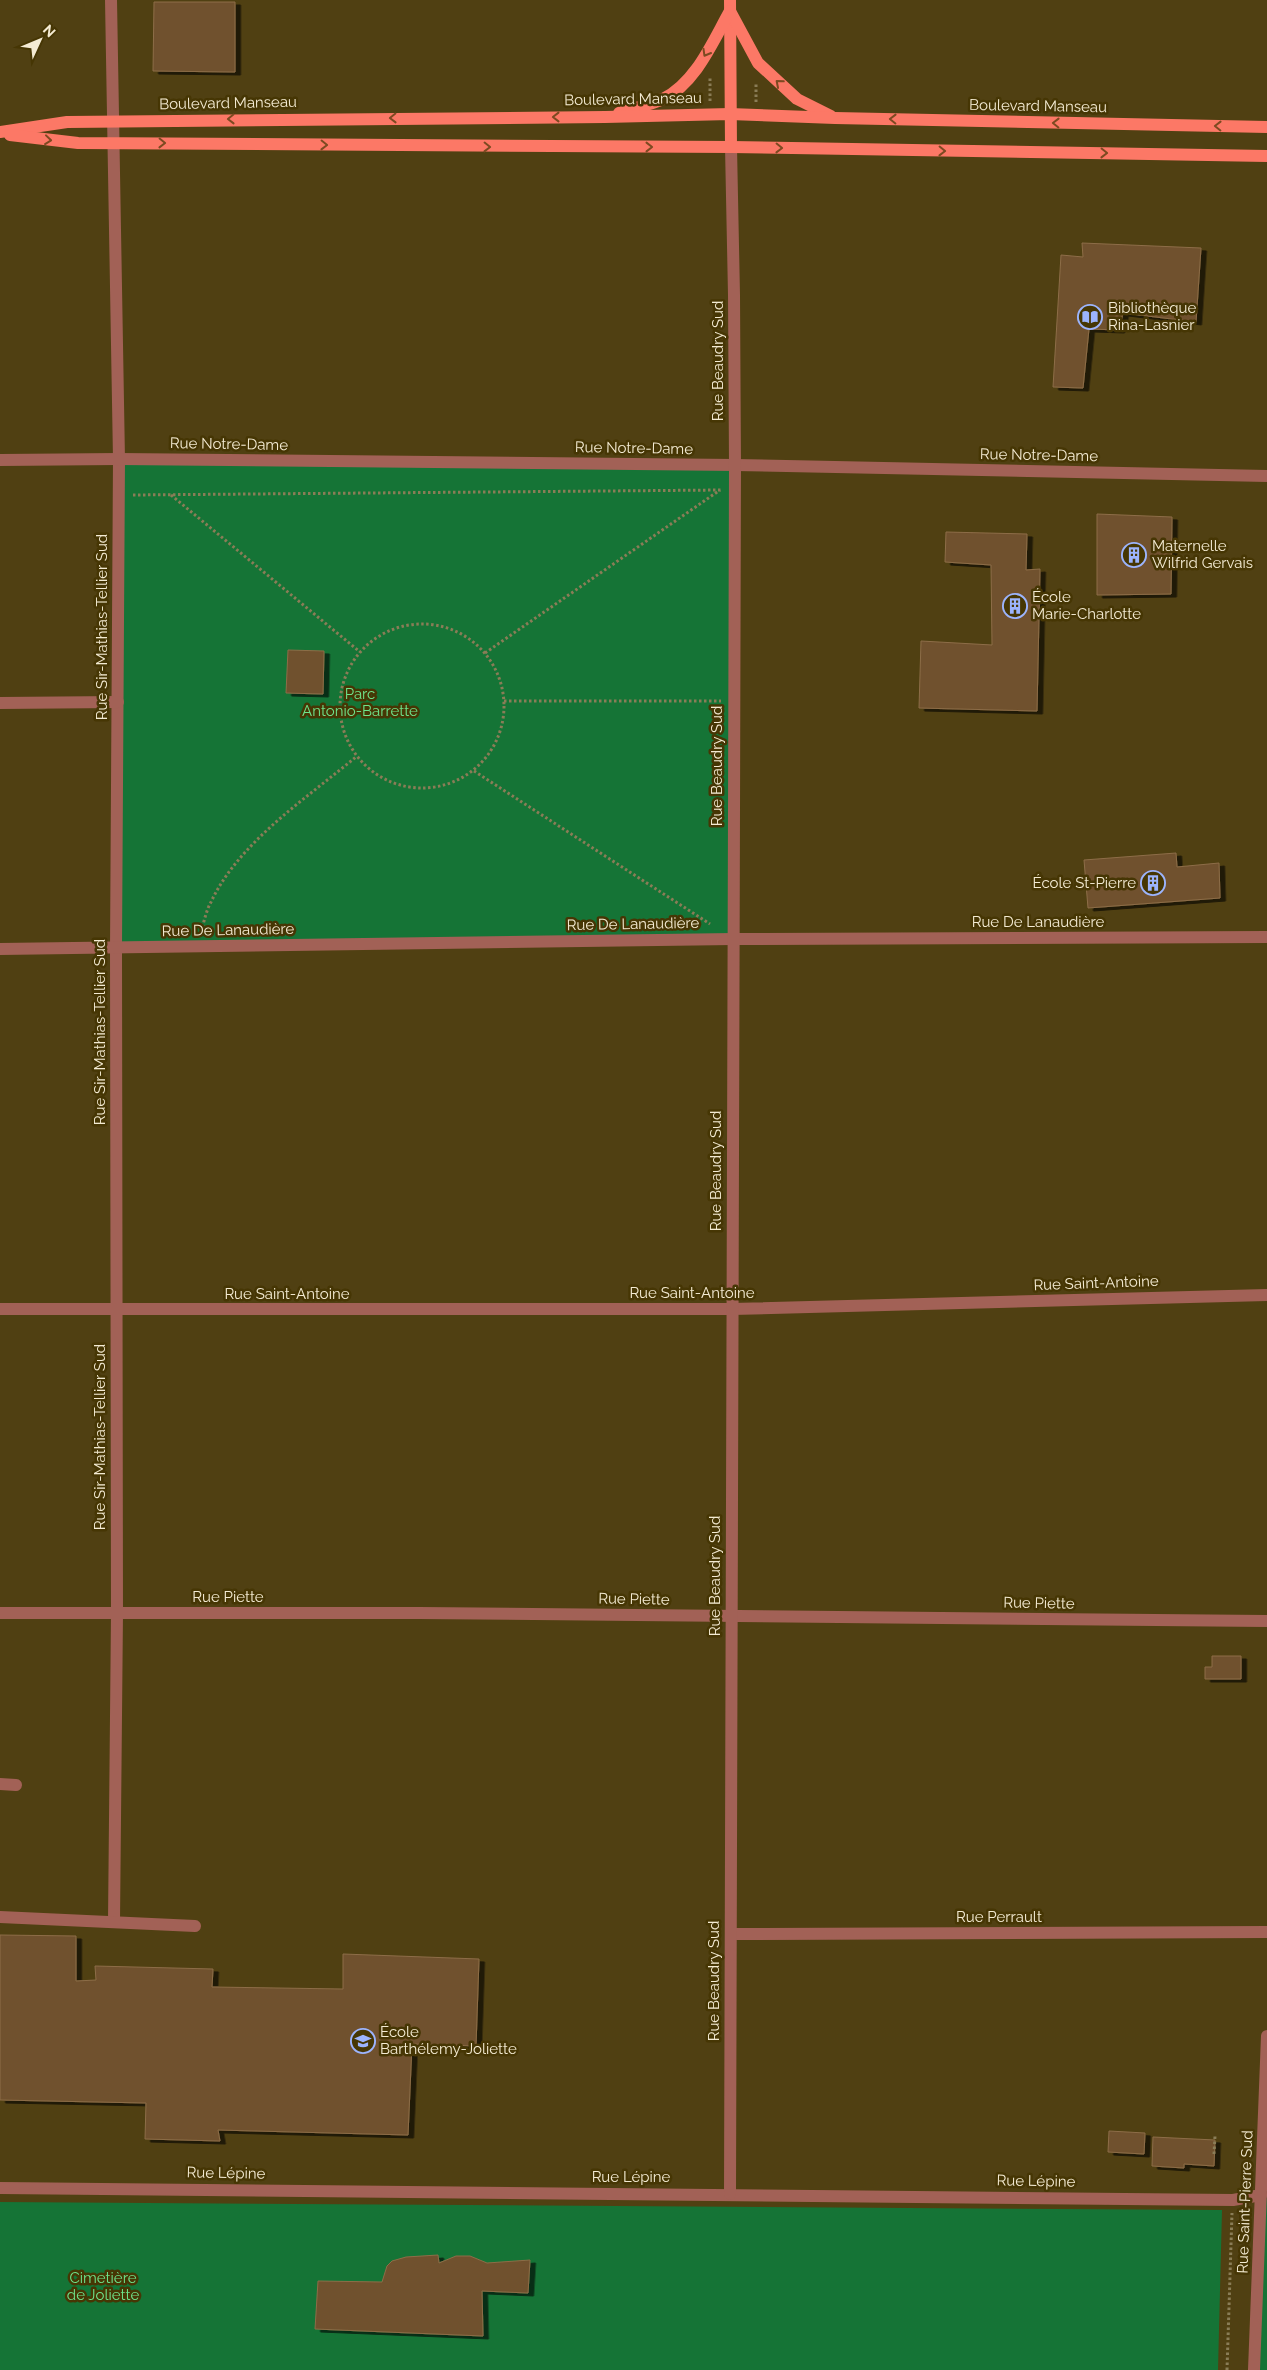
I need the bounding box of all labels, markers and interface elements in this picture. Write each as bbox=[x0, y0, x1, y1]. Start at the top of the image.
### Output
north arrow bbox=[15, 15, 65, 65]
text: N bbox=[40, 22, 59, 40]
one-way arrow bbox=[702, 48, 712, 57]
one-way arrow bbox=[776, 81, 785, 89]
street label: Boulevard Manseau bbox=[564, 89, 702, 109]
street label: Boulevard Manseau bbox=[159, 93, 297, 113]
street label: Boulevard Manseau bbox=[969, 96, 1107, 116]
one-way arrow bbox=[552, 112, 560, 122]
one-way arrow bbox=[389, 113, 397, 123]
one-way arrow bbox=[227, 114, 235, 125]
one-way arrow bbox=[889, 114, 897, 125]
one-way arrow bbox=[1052, 118, 1060, 128]
one-way arrow bbox=[1214, 121, 1222, 131]
one-way arrow bbox=[45, 134, 53, 145]
one-way arrow bbox=[158, 138, 166, 149]
one-way arrow bbox=[321, 140, 329, 150]
one-way arrow bbox=[484, 142, 491, 152]
one-way arrow bbox=[646, 142, 654, 152]
one-way arrow bbox=[776, 143, 784, 153]
one-way arrow bbox=[938, 146, 946, 156]
one-way arrow bbox=[1101, 148, 1109, 158]
place label: Bibliothèque Rina-Lasnier bbox=[1108, 299, 1196, 334]
street label: Rue Beaudry Sud bbox=[709, 301, 727, 421]
library icon: Bibliothèque Rina-Lasnier bbox=[1077, 304, 1103, 330]
street label: Rue Notre-Dame bbox=[170, 434, 288, 454]
street label: Rue Notre-Dame bbox=[575, 438, 693, 458]
street label: Rue Notre-Dame bbox=[980, 445, 1098, 465]
street label: Rue Sir-Mathias-Tellier Sud bbox=[93, 534, 111, 720]
place label: Maternelle Wilfrid Gervais bbox=[1152, 537, 1253, 572]
building icon: Maternelle Wilfrid Gervais bbox=[1121, 542, 1147, 568]
place label: École Marie-Charlotte bbox=[1032, 588, 1141, 623]
building icon: École Marie-Charlotte bbox=[1002, 593, 1028, 619]
park label: Parc Antonio-Barrette bbox=[302, 685, 418, 720]
street label: Rue Beaudry Sud bbox=[708, 706, 726, 826]
building icon: École St-Pierre bbox=[1140, 870, 1166, 896]
place label: École St-Pierre bbox=[1033, 874, 1136, 892]
street label: Rue De Lanaudière bbox=[972, 913, 1104, 931]
street label: Rue De Lanaudière bbox=[567, 914, 700, 934]
street label: Rue De Lanaudière bbox=[162, 920, 295, 940]
street label: Rue Sir-Mathias-Tellier Sud bbox=[91, 939, 109, 1125]
street label: Rue Beaudry Sud bbox=[707, 1111, 725, 1231]
street label: Rue Saint-Antoine bbox=[1033, 1272, 1159, 1294]
street label: Rue Saint-Antoine bbox=[629, 1284, 755, 1302]
street label: Rue Saint-Antoine bbox=[224, 1285, 350, 1303]
street label: Rue Sir-Mathias-Tellier Sud bbox=[91, 1344, 109, 1530]
street label: Rue Beaudry Sud bbox=[706, 1516, 724, 1636]
street label: Rue Piette bbox=[192, 1588, 264, 1606]
street label: Rue Piette bbox=[598, 1589, 670, 1609]
street label: Rue Piette bbox=[1003, 1593, 1075, 1613]
street label: Rue Perrault bbox=[956, 1908, 1042, 1926]
street label: Rue Beaudry Sud bbox=[705, 1921, 723, 2041]
place label: École Barthélemy-Joliette bbox=[380, 2023, 517, 2058]
school or university icon: École Barthélemy-Joliette bbox=[350, 2028, 376, 2054]
street label: Rue Saint-Pierre Sud bbox=[1234, 2130, 1256, 2274]
street label: Rue Lépine bbox=[187, 2163, 266, 2183]
street label: Rue Lépine bbox=[592, 2168, 671, 2186]
street label: Rue Lépine bbox=[997, 2171, 1076, 2191]
park label: Cimetière de Joliette bbox=[67, 2269, 139, 2304]

